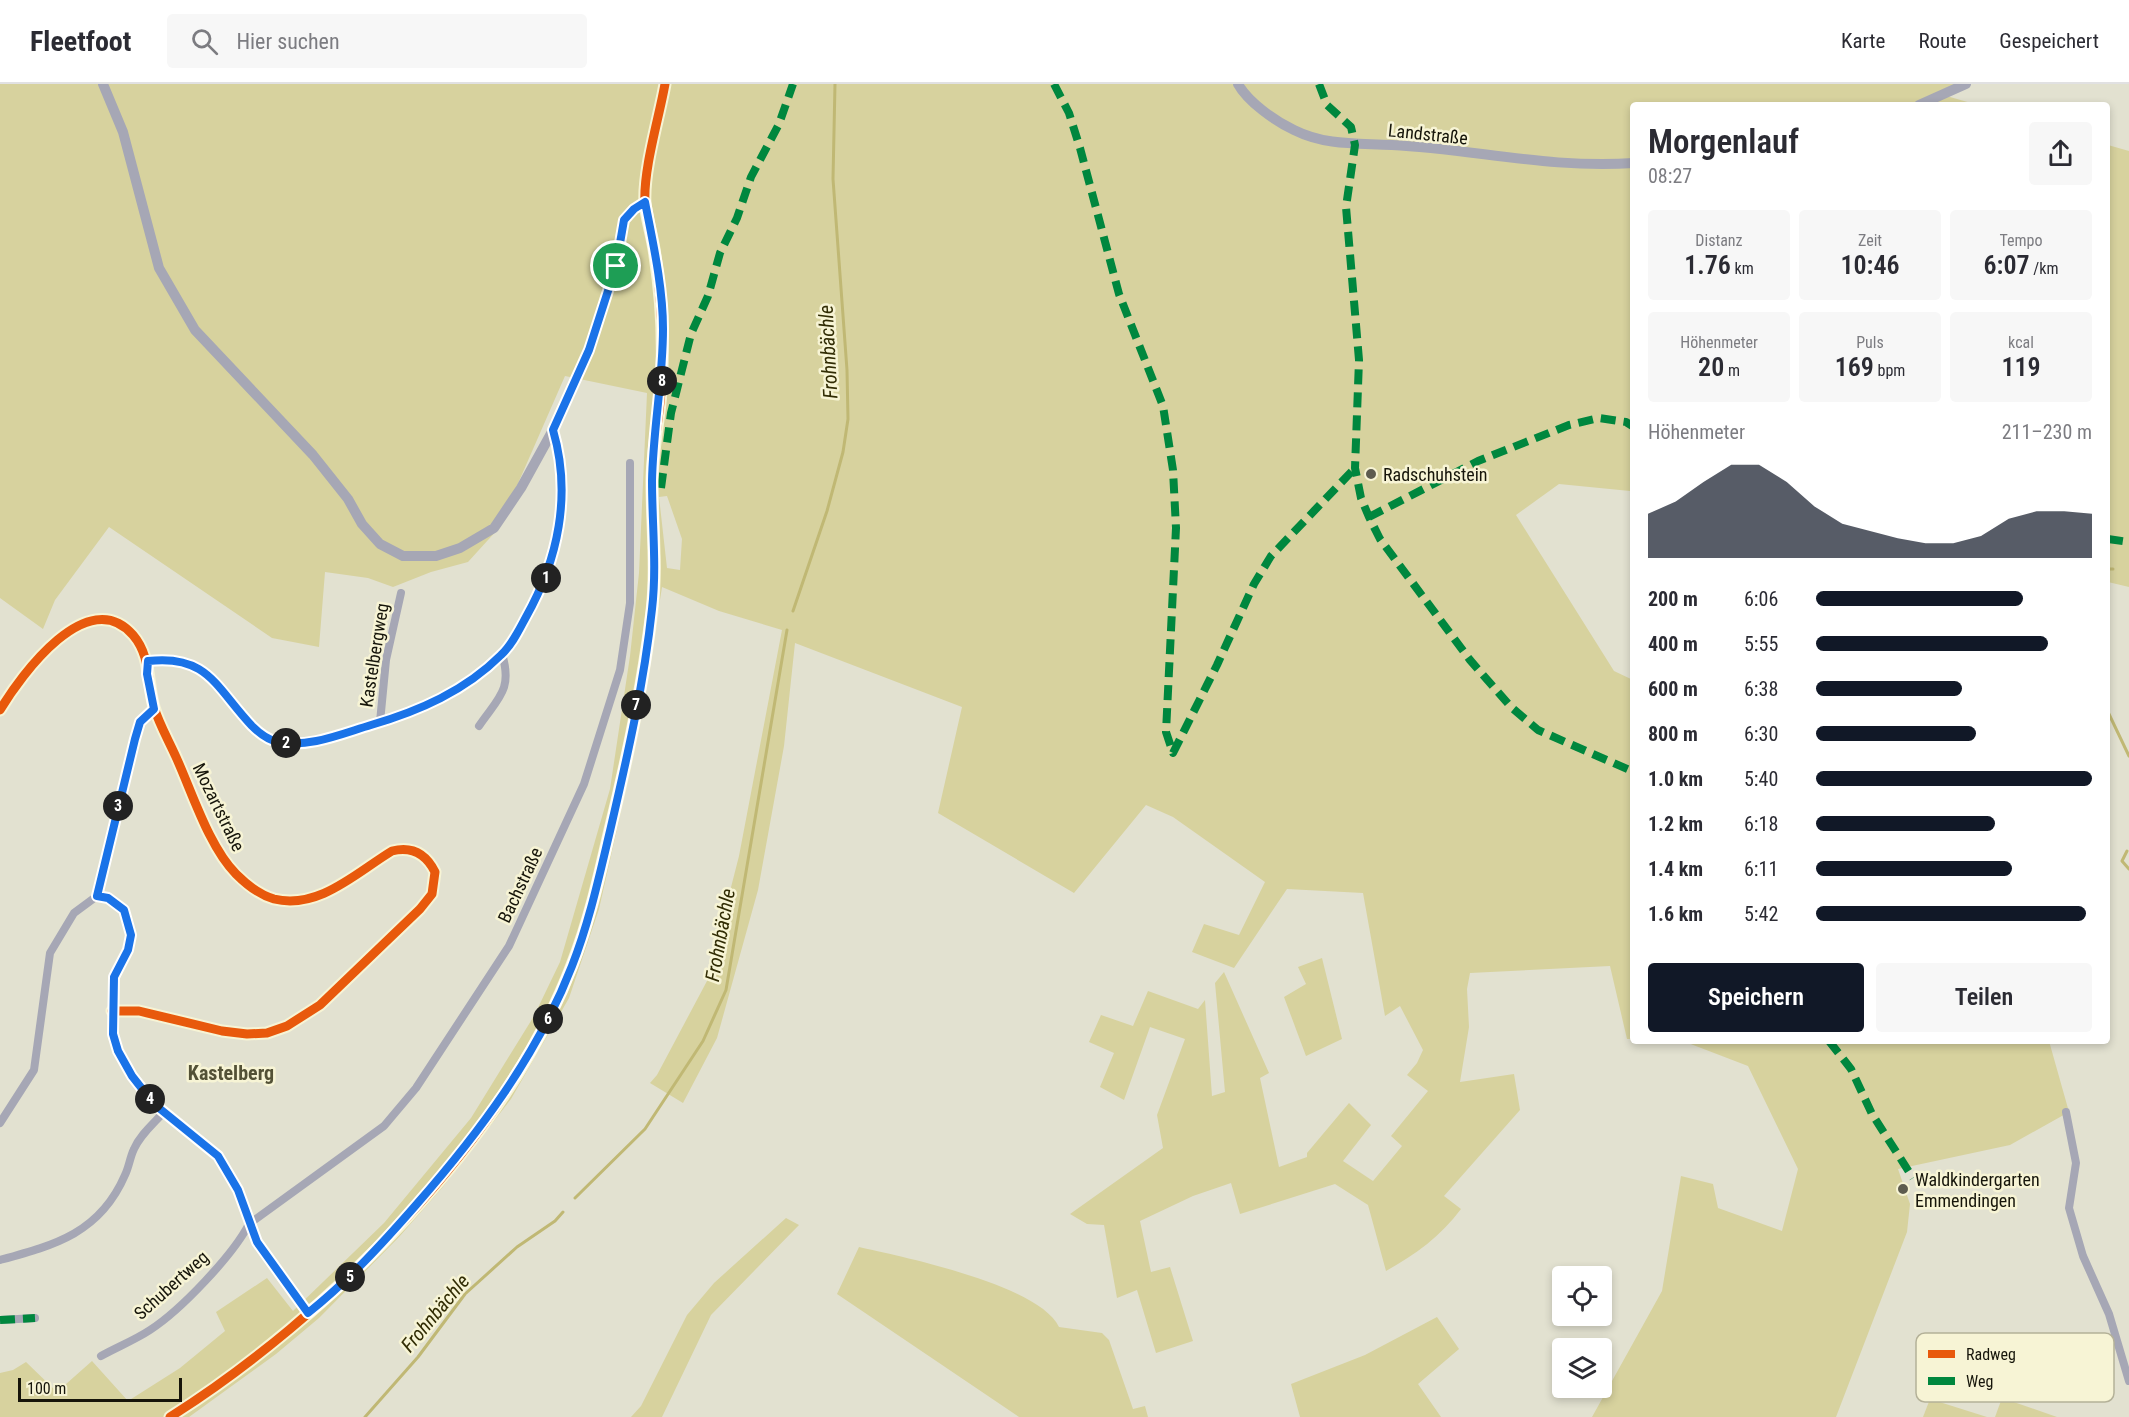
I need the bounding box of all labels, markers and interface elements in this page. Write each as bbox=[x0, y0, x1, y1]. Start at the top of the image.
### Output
search box bbox=[167, 14, 587, 68]
text: Fleetfoot bbox=[30, 25, 131, 58]
icon: search bbox=[188, 25, 221, 58]
text: Hier suchen bbox=[236, 29, 340, 54]
text: Karte bbox=[1841, 29, 1885, 53]
text: Route bbox=[1918, 29, 1966, 53]
text: Gespeichert bbox=[1999, 29, 2099, 53]
street label: Landstraße bbox=[1387, 119, 1469, 149]
text: Morgenlauf bbox=[1648, 122, 1799, 161]
button: share bbox=[2029, 122, 2092, 185]
text: 08:27 bbox=[1648, 164, 1692, 188]
text: Distanz bbox=[1695, 231, 1743, 250]
text: Zeit bbox=[1858, 231, 1882, 250]
text: Tempo bbox=[1999, 231, 2043, 250]
pin bbox=[590, 240, 641, 291]
icon: arrive bbox=[599, 249, 632, 282]
text: 1.76 bbox=[1684, 250, 1731, 280]
text: 10:46 bbox=[1840, 250, 1900, 280]
text: 6:07 bbox=[1984, 250, 2030, 280]
text: km bbox=[1731, 259, 1754, 278]
text: /km bbox=[2030, 259, 2058, 278]
water label: Frohnbächle bbox=[814, 304, 842, 400]
text: Höhenmeter bbox=[1680, 333, 1758, 352]
text: Puls bbox=[1856, 333, 1884, 352]
text: kcal bbox=[2008, 333, 2034, 352]
text: 20 bbox=[1698, 352, 1724, 382]
text: 169 bbox=[1835, 352, 1874, 382]
text: 119 bbox=[2001, 352, 2041, 382]
text: m bbox=[1724, 361, 1740, 380]
text: bpm bbox=[1874, 361, 1905, 380]
pin: 8 bbox=[647, 366, 677, 396]
text: 8 bbox=[658, 371, 666, 390]
text: Höhenmeter bbox=[1648, 420, 1745, 444]
text: 211–230 m bbox=[2002, 420, 2092, 444]
place label: Radschuhstein bbox=[1383, 464, 1488, 485]
marker: Radschuhstein bbox=[1364, 467, 1378, 481]
pin: 1 bbox=[531, 563, 561, 593]
text: 1 bbox=[542, 568, 550, 587]
text: 200 m bbox=[1648, 587, 1698, 611]
text: 6:06 bbox=[1744, 587, 1778, 611]
street label: Kastelbergweg bbox=[355, 601, 393, 709]
text: 400 m bbox=[1648, 632, 1698, 656]
text: 5:55 bbox=[1744, 632, 1778, 656]
text: 600 m bbox=[1648, 677, 1698, 701]
text: 6:38 bbox=[1744, 677, 1778, 701]
pin: 7 bbox=[621, 690, 651, 720]
text: 7 bbox=[632, 695, 640, 714]
text: 800 m bbox=[1648, 722, 1698, 746]
text: 6:30 bbox=[1744, 722, 1778, 746]
pin: 2 bbox=[271, 728, 301, 758]
text: 2 bbox=[282, 733, 290, 752]
street label: Mozartstraße bbox=[189, 760, 249, 854]
text: 1.0 km bbox=[1648, 767, 1703, 791]
text: 5:40 bbox=[1744, 767, 1778, 791]
pin: 3 bbox=[103, 791, 133, 821]
text: 3 bbox=[114, 796, 122, 815]
text: 1.2 km bbox=[1648, 812, 1703, 836]
text: 6:18 bbox=[1744, 812, 1778, 836]
street label: Bachstraße bbox=[493, 844, 547, 926]
text: 1.4 km bbox=[1648, 857, 1703, 881]
text: 6:11 bbox=[1744, 857, 1778, 881]
water label: Frohnbächle bbox=[700, 887, 740, 983]
text: 1.6 km bbox=[1648, 902, 1703, 926]
text: 5:42 bbox=[1744, 902, 1778, 926]
button: Speichern bbox=[1648, 963, 1864, 1032]
button: Teilen bbox=[1876, 963, 2092, 1032]
pin: 6 bbox=[533, 1004, 563, 1034]
text: 6 bbox=[544, 1009, 552, 1028]
district label: Kastelberg bbox=[188, 1061, 274, 1085]
pin: 4 bbox=[135, 1084, 165, 1114]
text: 4 bbox=[146, 1089, 154, 1108]
place label: Waldkindergarten Emmendingen bbox=[1915, 1169, 2040, 1211]
marker: Waldkindergarten Emmendingen bbox=[1896, 1182, 1910, 1196]
street label: Schubertweg bbox=[130, 1246, 212, 1324]
pin: 5 bbox=[335, 1262, 365, 1292]
map controls bbox=[1552, 1266, 1612, 1398]
button: locate bbox=[1552, 1266, 1612, 1326]
text: 5 bbox=[346, 1267, 354, 1286]
water label: Frohnbächle bbox=[396, 1269, 474, 1357]
legend bbox=[1916, 1333, 2114, 1402]
button: layers bbox=[1552, 1338, 1612, 1398]
text: Radweg bbox=[1966, 1345, 2016, 1364]
text: Weg bbox=[1966, 1372, 1993, 1391]
scale bar bbox=[18, 1375, 182, 1402]
text: 100 m bbox=[27, 1379, 66, 1398]

